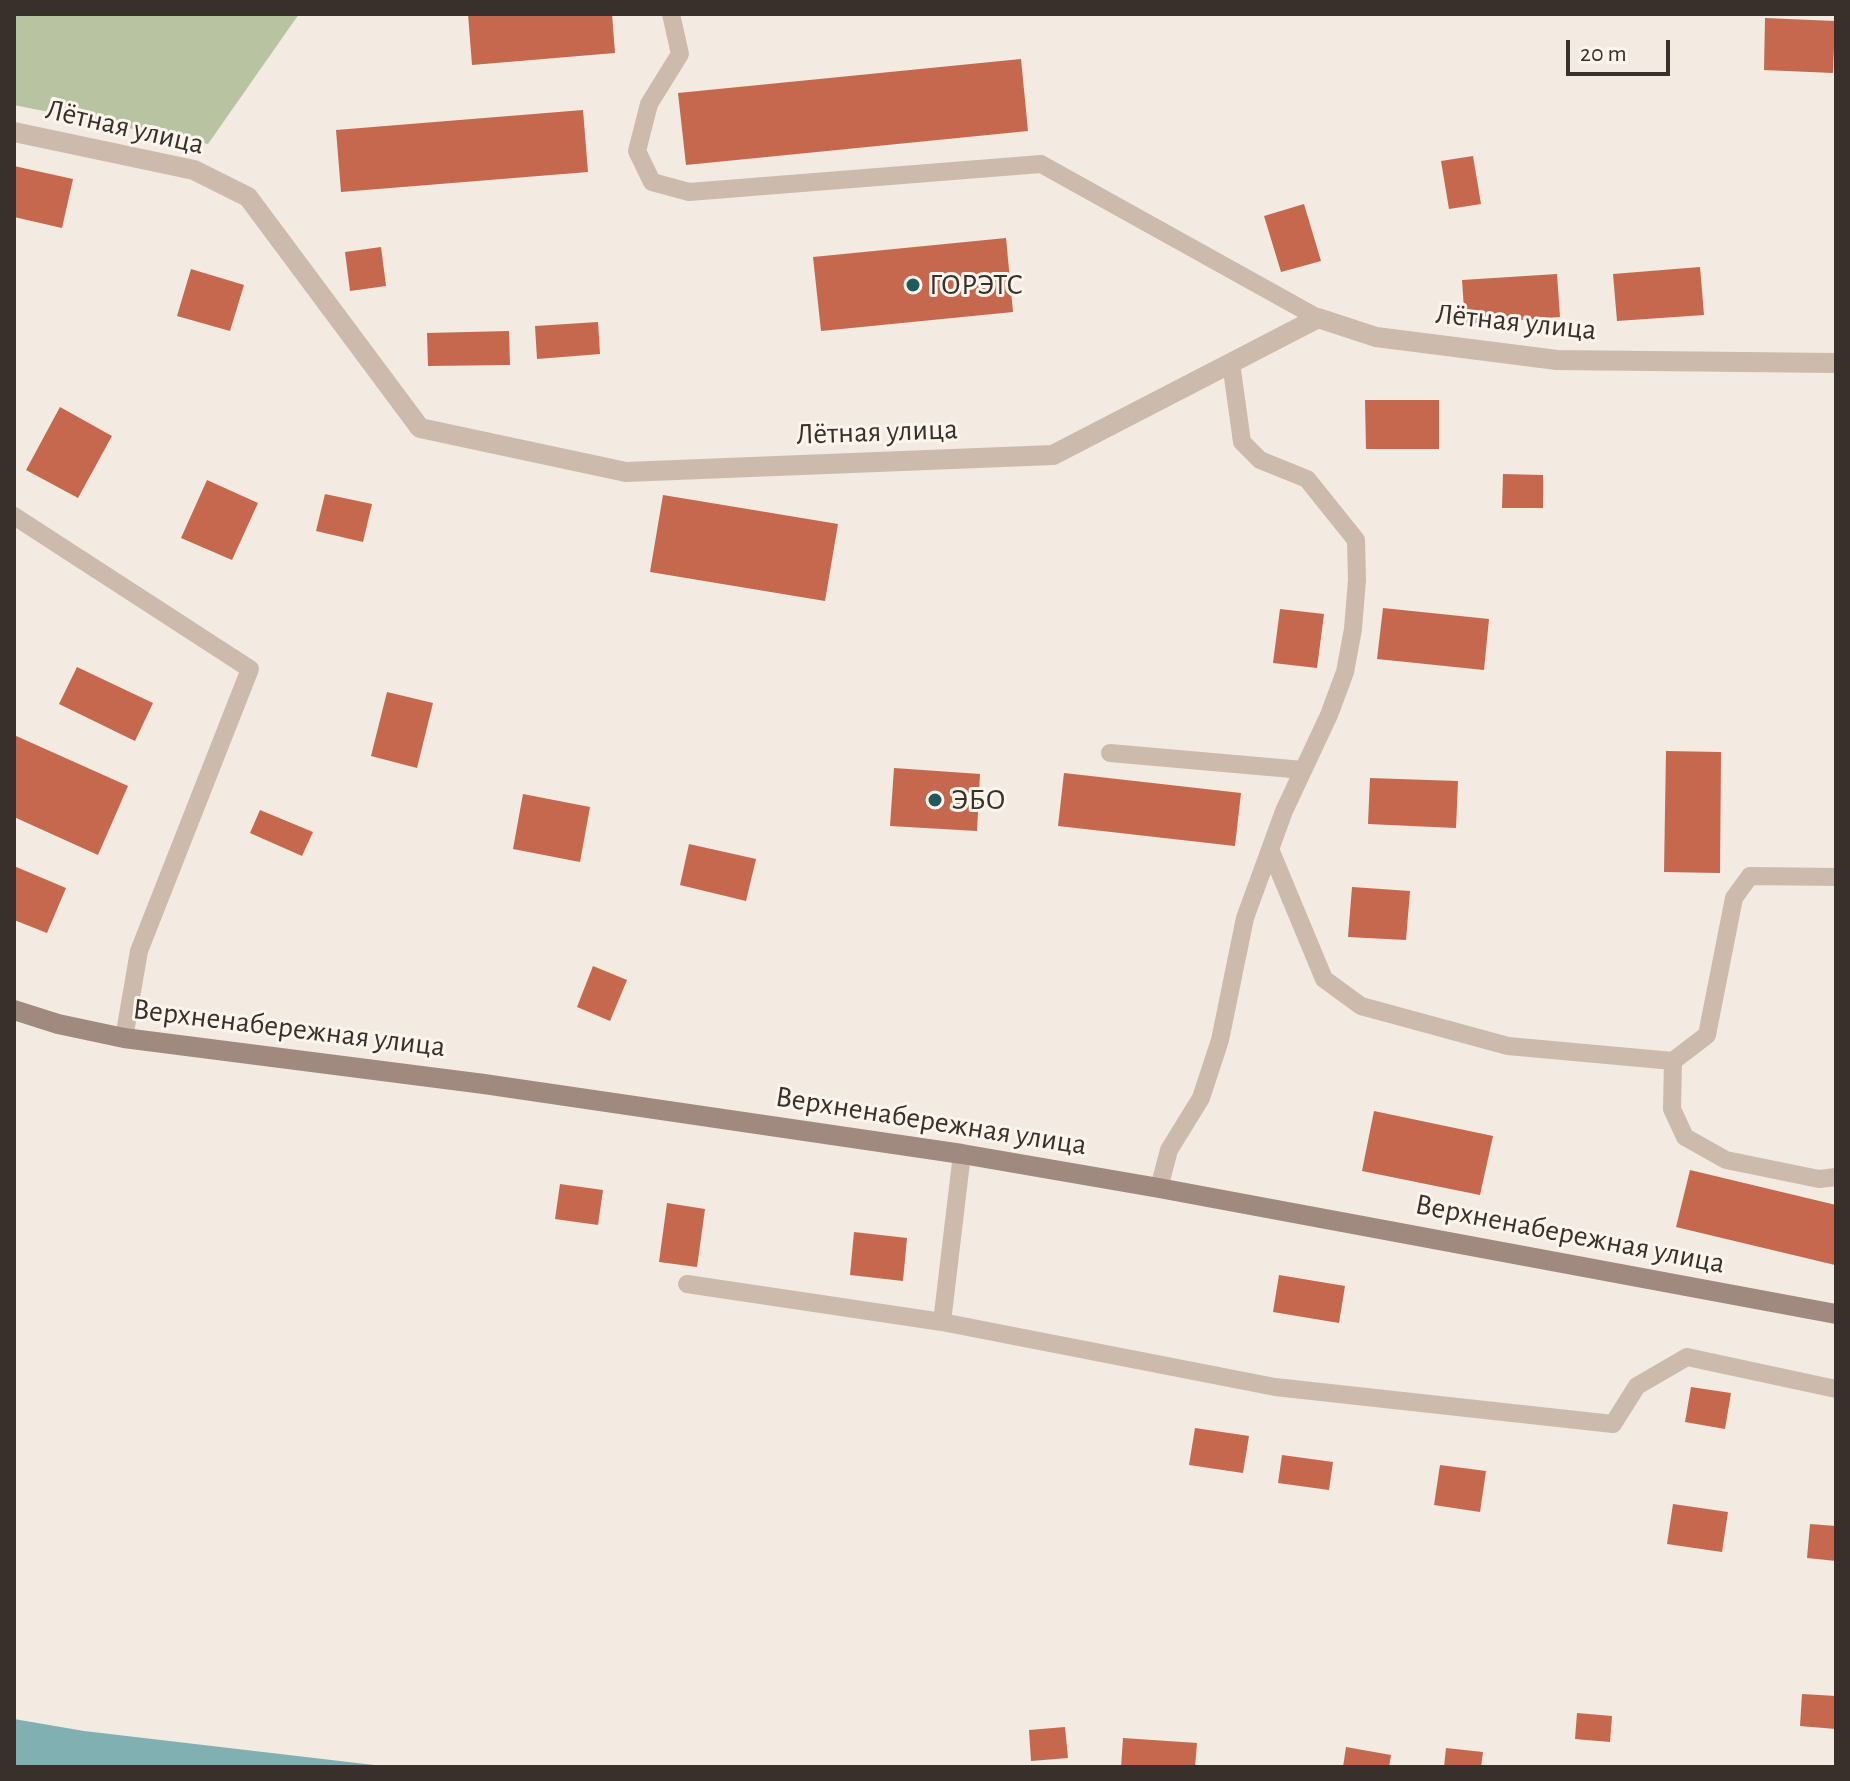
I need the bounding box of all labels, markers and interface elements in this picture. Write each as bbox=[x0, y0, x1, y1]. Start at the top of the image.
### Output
scale bar bbox=[1570, 24, 1674, 74]
text: 20 m bbox=[1580, 42, 1627, 66]
street label: Лётная улица bbox=[42, 91, 208, 163]
place label: ГОРЭТС bbox=[929, 267, 1023, 303]
marker: ГОРЭТС bbox=[904, 276, 922, 294]
street label: Лётная улица bbox=[1434, 296, 1598, 348]
street label: Лётная улица bbox=[796, 411, 958, 453]
place label: ЭБО bbox=[951, 782, 1006, 818]
marker: ЭБО bbox=[926, 791, 944, 809]
street label: Верхненабережная улица bbox=[131, 991, 447, 1065]
street label: Верхненабережная улица bbox=[773, 1079, 1089, 1163]
street label: Верхненабережная улица bbox=[1412, 1186, 1728, 1282]

